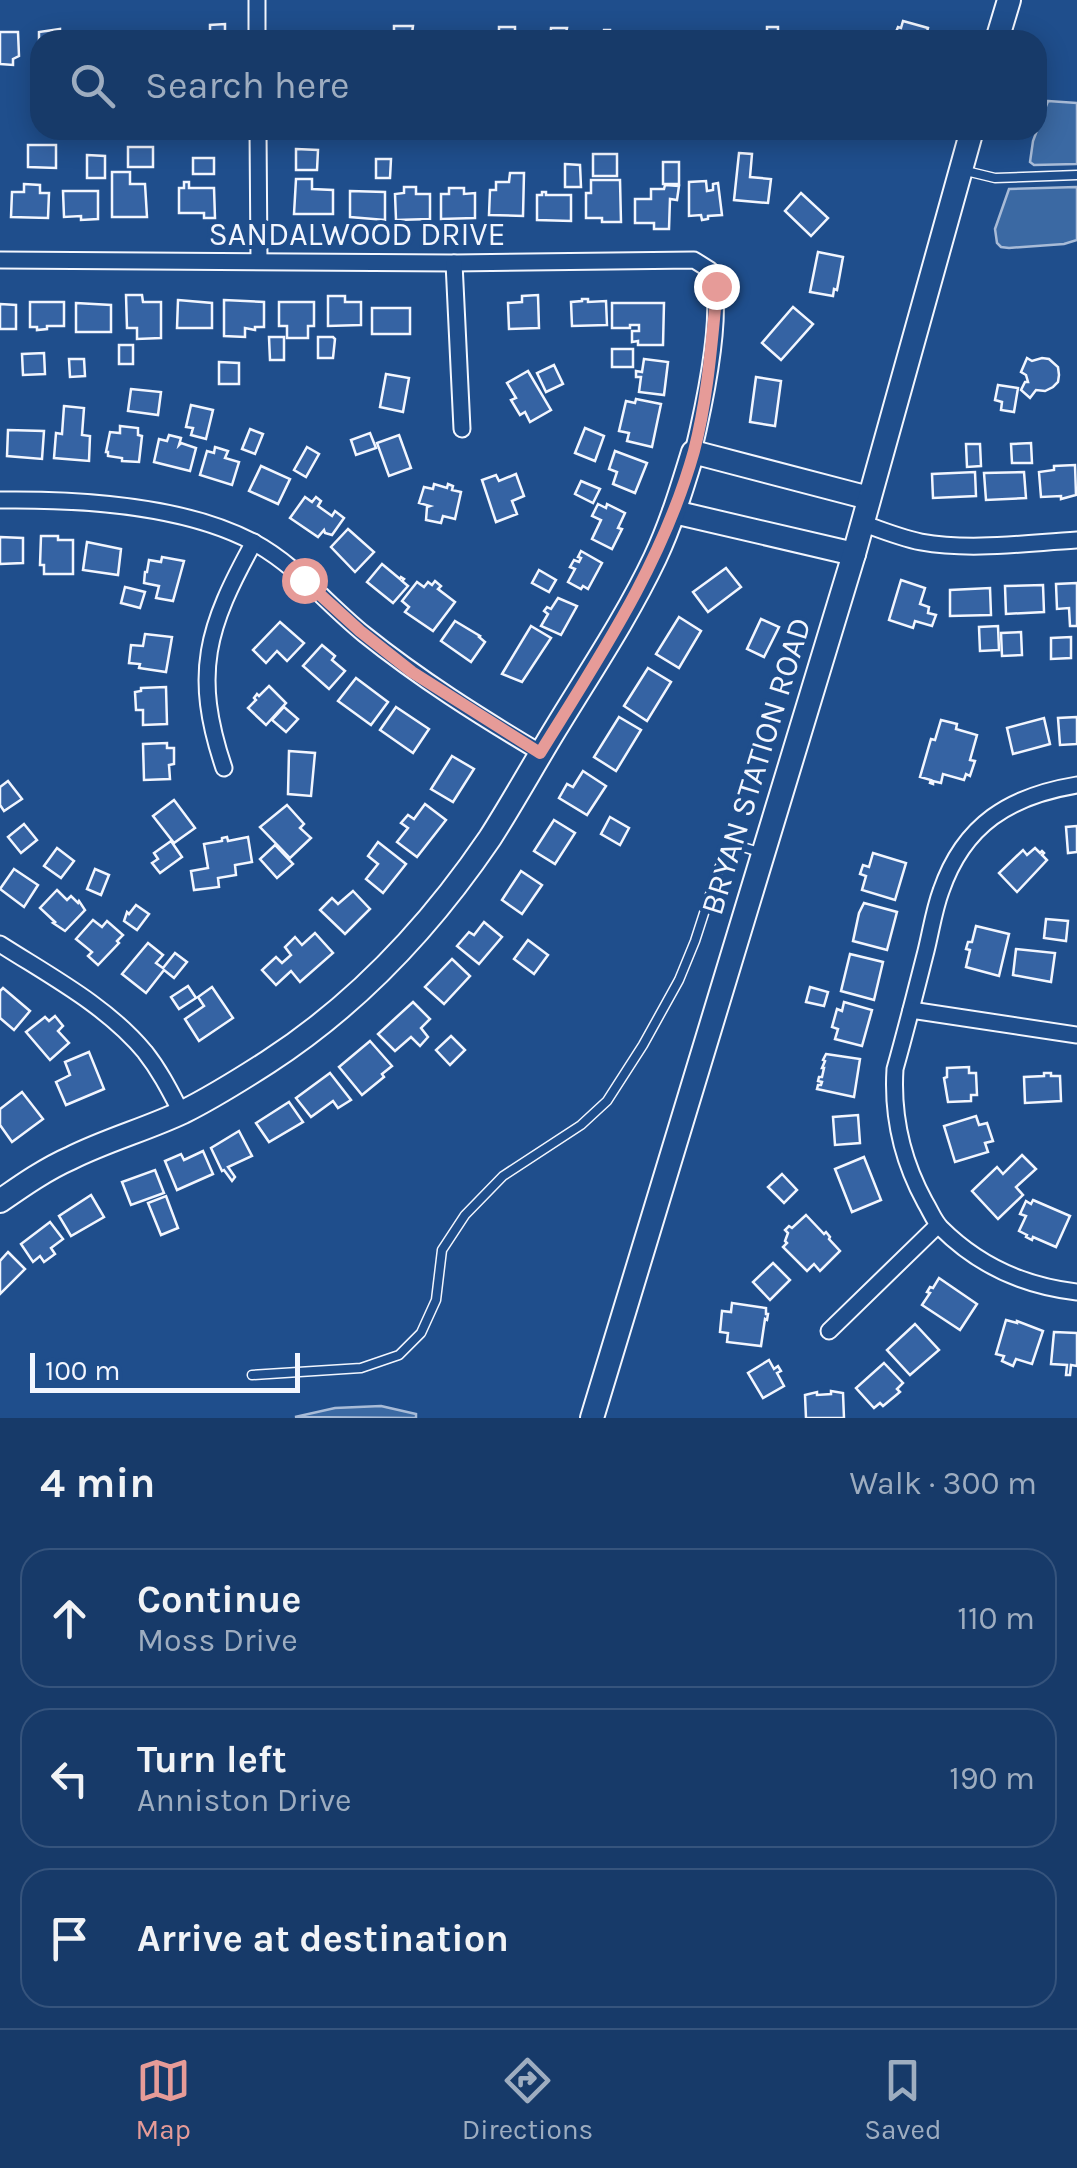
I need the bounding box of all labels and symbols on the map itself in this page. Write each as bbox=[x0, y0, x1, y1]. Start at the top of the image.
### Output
street label: SANDALWOOD DRIVE bbox=[208, 216, 506, 253]
route end bbox=[694, 264, 740, 310]
route start bbox=[282, 558, 328, 604]
street label: BRYAN STATION ROAD bbox=[693, 613, 819, 919]
scale bar bbox=[30, 1348, 300, 1392]

